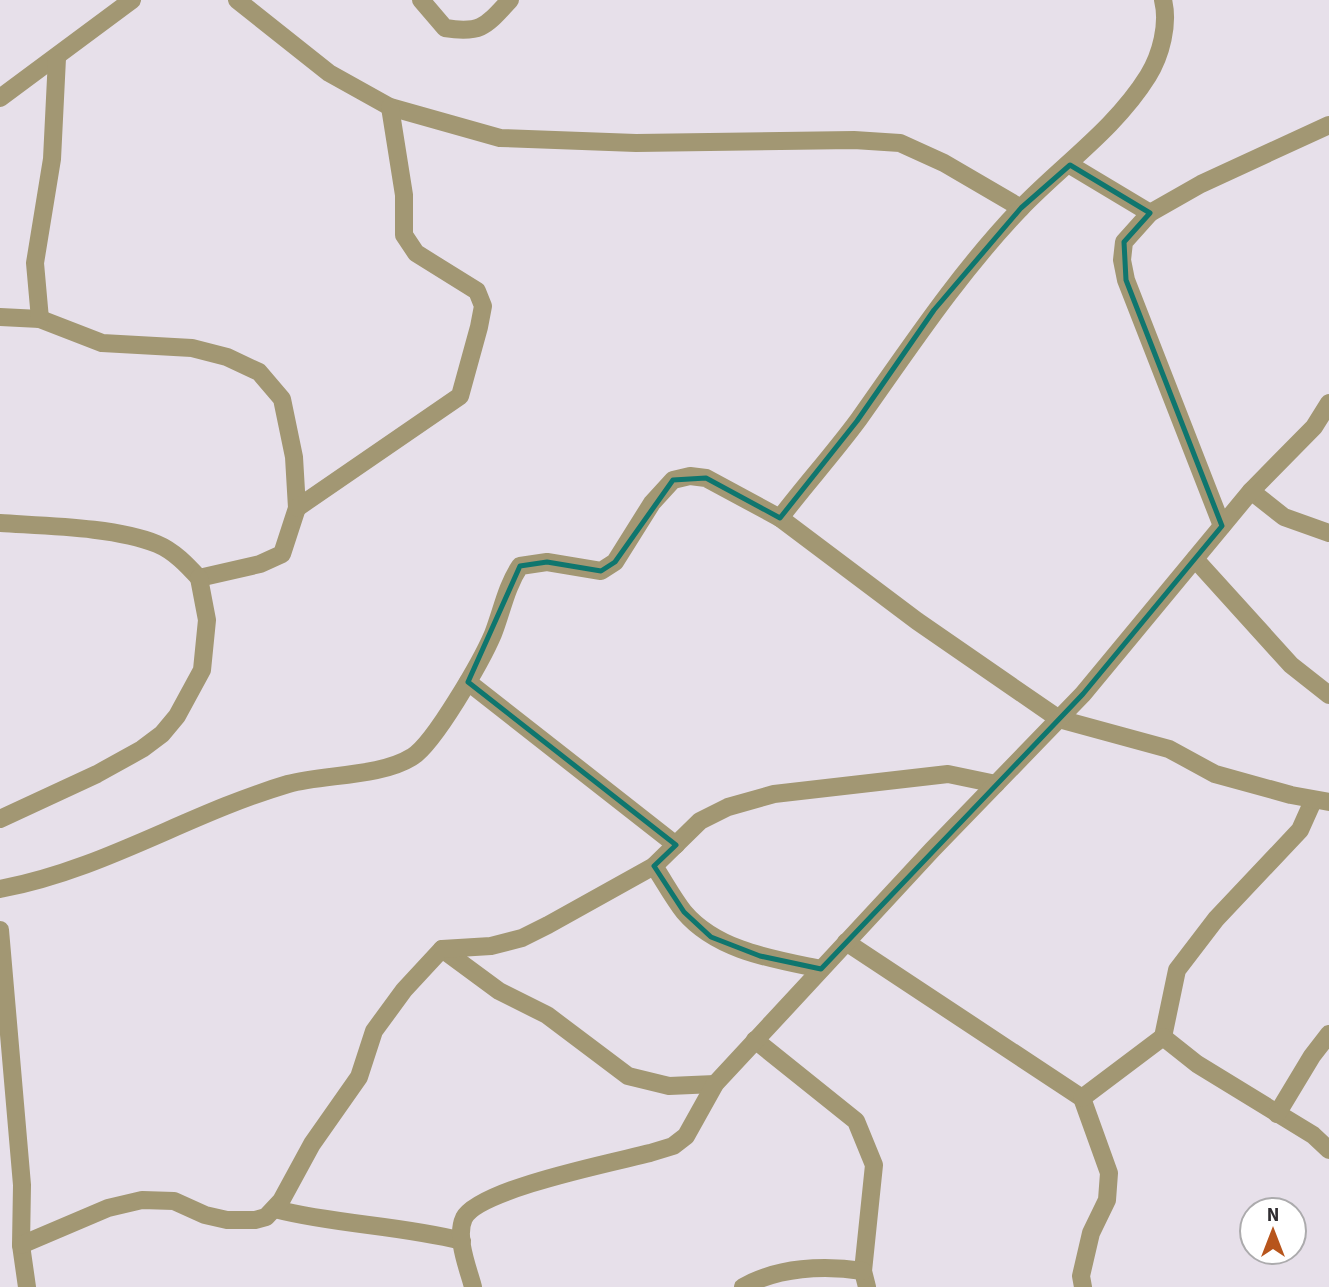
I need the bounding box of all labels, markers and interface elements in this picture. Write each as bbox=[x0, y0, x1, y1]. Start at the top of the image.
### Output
north arrow bbox=[1238, 1196, 1308, 1266]
text: N bbox=[1267, 1202, 1279, 1229]

